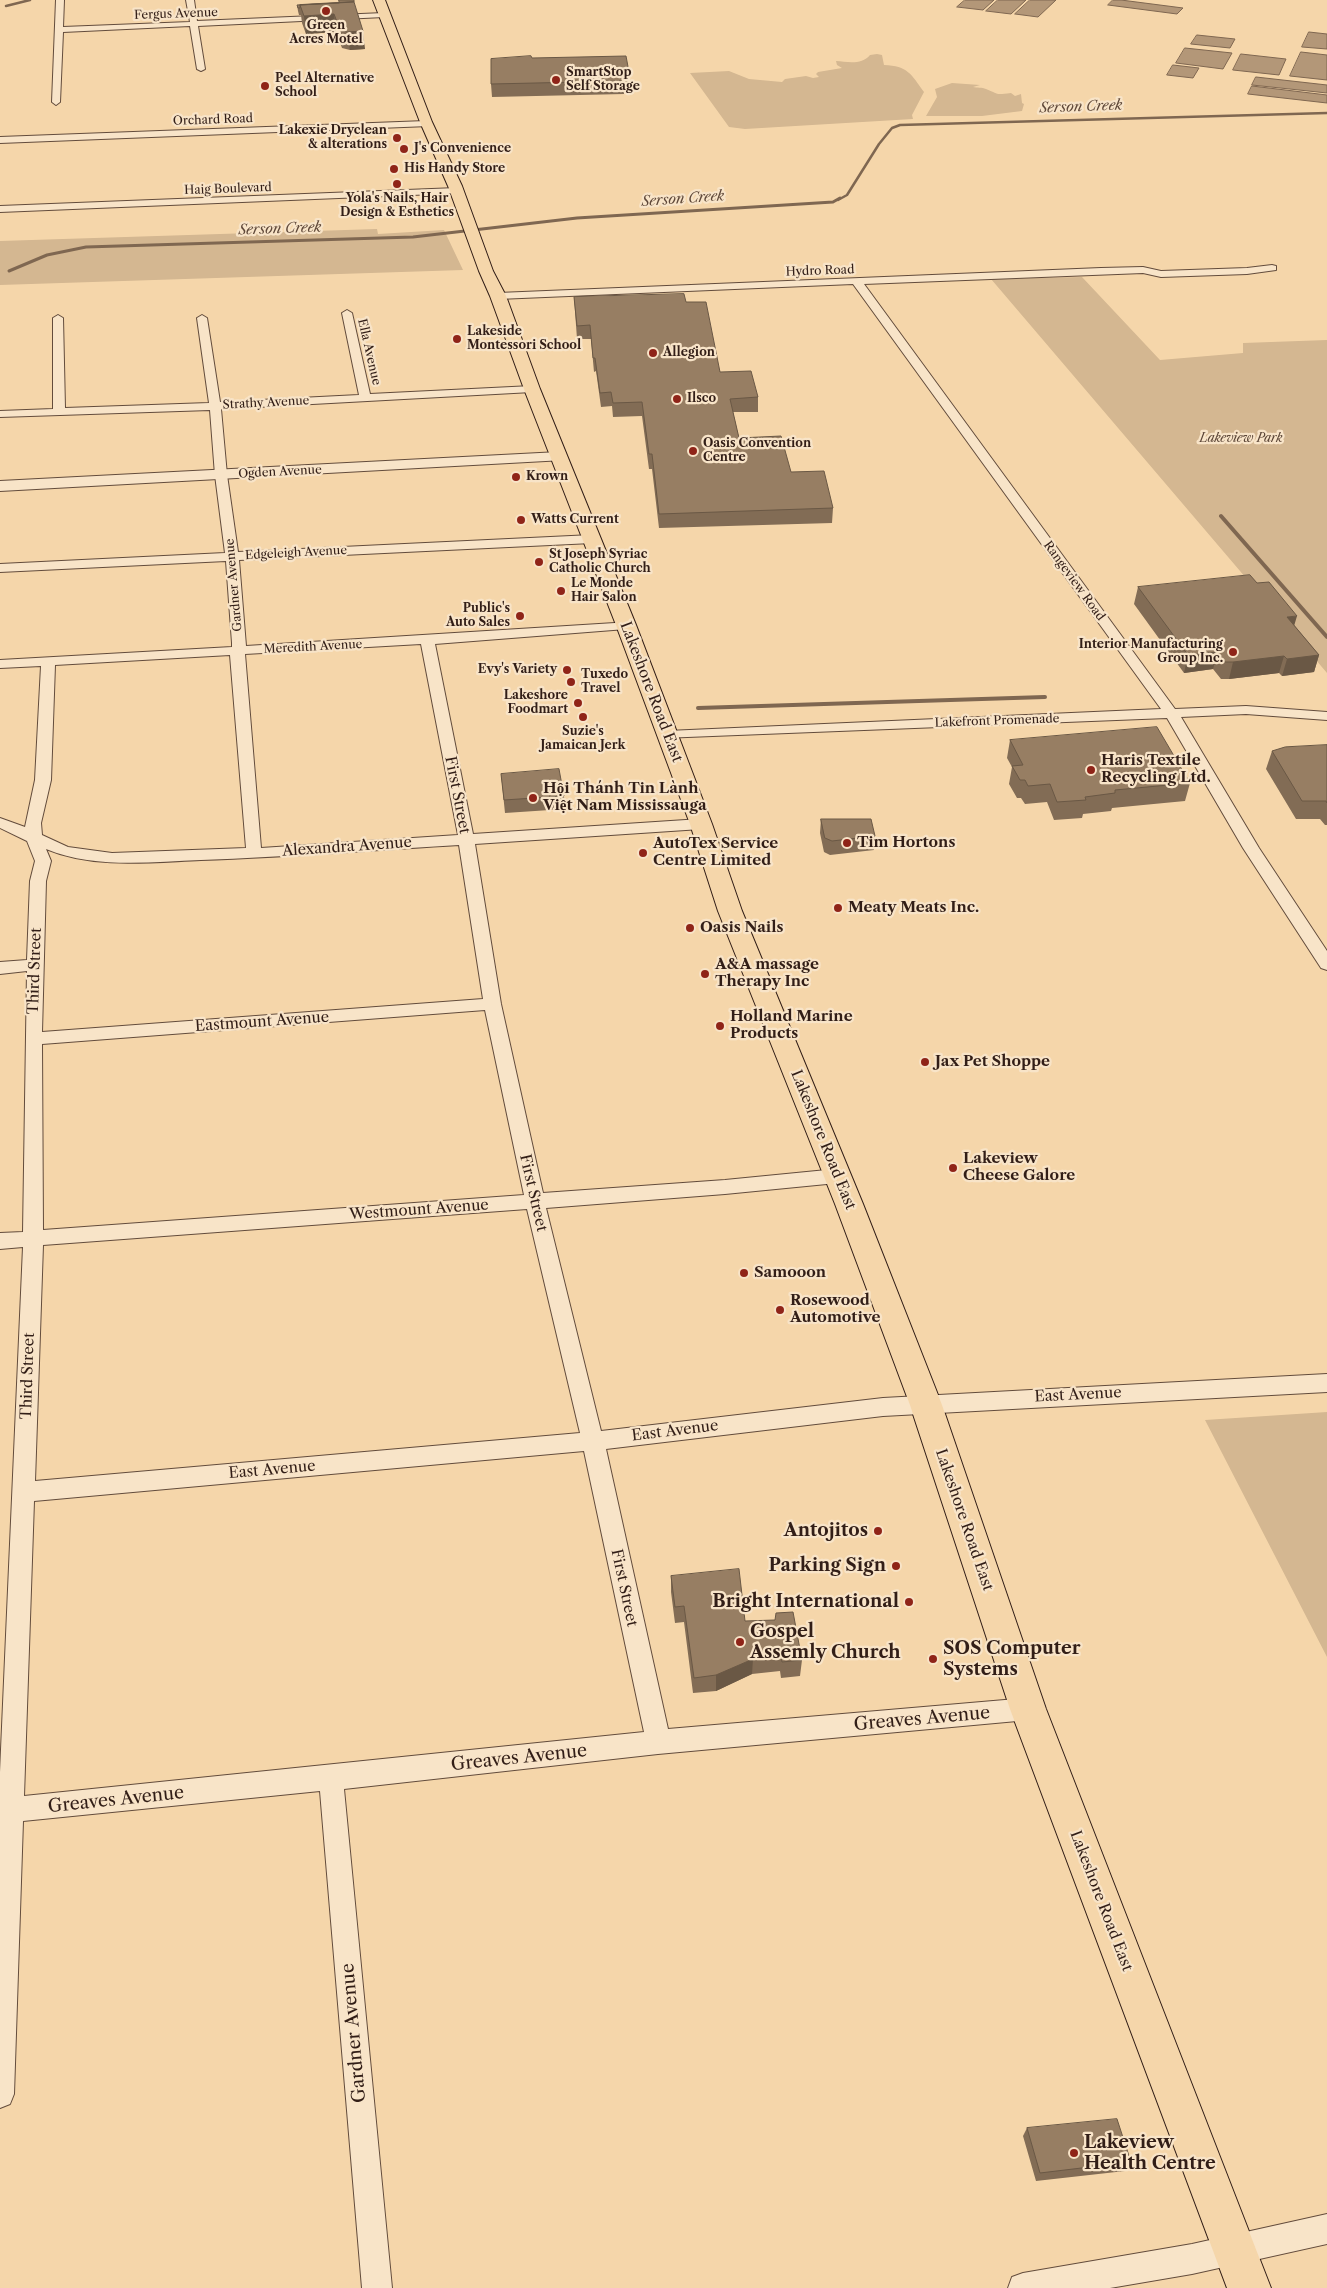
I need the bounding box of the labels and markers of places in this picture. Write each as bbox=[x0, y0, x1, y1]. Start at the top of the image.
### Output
marker: Green Acres Motel bbox=[320, 5, 332, 17]
place label: Green Acres Motel bbox=[289, 19, 363, 47]
place label: SmartStop Self Storage bbox=[566, 66, 640, 94]
place label: Peel Alternative School bbox=[275, 72, 374, 100]
marker: SmartStop Self Storage bbox=[550, 74, 562, 86]
marker: Peel Alternative School bbox=[259, 80, 271, 92]
place label: Lakexie Dryclean & alterations bbox=[279, 124, 387, 152]
marker: Lakexie Dryclean & alterations bbox=[391, 132, 403, 144]
place label: J's Convenience bbox=[414, 142, 511, 156]
marker: J's Convenience bbox=[398, 143, 410, 155]
place label: His Handy Store bbox=[404, 162, 505, 176]
marker: His Handy Store bbox=[388, 163, 400, 175]
marker: Yola's Nails, Hair Design & Esthetics bbox=[391, 178, 403, 190]
place label: Yola's Nails, Hair Design & Esthetics bbox=[340, 192, 454, 220]
place label: Lakeside Montessori School bbox=[467, 325, 581, 353]
marker: Lakeside Montessori School bbox=[451, 333, 463, 345]
place label: Allegion bbox=[663, 346, 715, 360]
marker: Allegion bbox=[647, 347, 659, 359]
place label: Ilsco bbox=[687, 392, 716, 406]
marker: Ilsco bbox=[671, 393, 683, 405]
place label: Oasis Convention Centre bbox=[703, 437, 811, 465]
marker: Oasis Convention Centre bbox=[687, 445, 699, 457]
place label: Krown bbox=[526, 470, 568, 484]
marker: Krown bbox=[510, 471, 522, 483]
place label: Watts Current bbox=[531, 513, 619, 527]
marker: Watts Current bbox=[515, 514, 527, 526]
place label: St Joseph Syriac Catholic Church bbox=[549, 548, 651, 576]
marker: St Joseph Syriac Catholic Church bbox=[533, 556, 545, 568]
place label: Le Monde Hair Salon bbox=[571, 577, 637, 605]
marker: Le Monde Hair Salon bbox=[555, 585, 567, 597]
place label: Public's Auto Sales bbox=[446, 602, 510, 630]
marker: Public's Auto Sales bbox=[514, 610, 526, 622]
place label: Interior Manufacturing Group Inc. bbox=[1079, 638, 1223, 666]
marker: Interior Manufacturing Group Inc. bbox=[1227, 646, 1239, 658]
place label: Evy's Variety bbox=[478, 663, 557, 677]
marker: Evy's Variety bbox=[561, 664, 573, 676]
place label: Tuxedo Travel bbox=[581, 668, 628, 696]
marker: Tuxedo Travel bbox=[565, 676, 577, 688]
place label: Lakeshore Foodmart bbox=[504, 689, 568, 717]
marker: Lakeshore Foodmart bbox=[572, 697, 584, 709]
marker: Suzie's Jamaican Jerk bbox=[577, 711, 589, 723]
place label: Suzie's Jamaican Jerk bbox=[540, 725, 626, 753]
place label: Haris Textile Recycling Ltd. bbox=[1101, 752, 1211, 787]
marker: Haris Textile Recycling Ltd. bbox=[1085, 764, 1097, 776]
place label: Hội Thánh Tin Lành Việt Nam Mississauga bbox=[543, 780, 707, 815]
marker: Hội Thánh Tin Lành Việt Nam Mississauga bbox=[527, 792, 539, 804]
place label: Tim Hortons bbox=[857, 834, 955, 852]
place label: AutoTex Service Centre Limited bbox=[653, 835, 778, 870]
marker: Tim Hortons bbox=[841, 837, 853, 849]
marker: AutoTex Service Centre Limited bbox=[637, 847, 649, 859]
place label: Meaty Meats Inc. bbox=[848, 899, 979, 917]
marker: Meaty Meats Inc. bbox=[832, 902, 844, 914]
place label: Oasis Nails bbox=[700, 919, 783, 937]
marker: Oasis Nails bbox=[684, 922, 696, 934]
place label: A&A massage Therapy Inc bbox=[715, 956, 819, 991]
marker: A&A massage Therapy Inc bbox=[699, 968, 711, 980]
place label: Holland Marine Products bbox=[730, 1008, 853, 1043]
marker: Holland Marine Products bbox=[714, 1020, 726, 1032]
place label: Jax Pet Shoppe bbox=[935, 1053, 1050, 1071]
marker: Jax Pet Shoppe bbox=[919, 1056, 931, 1068]
place label: Lakeview Cheese Galore bbox=[963, 1150, 1075, 1185]
marker: Lakeview Cheese Galore bbox=[947, 1162, 959, 1174]
place label: Samooon bbox=[754, 1264, 826, 1282]
marker: Samooon bbox=[738, 1267, 750, 1279]
place label: Rosewood Automotive bbox=[790, 1292, 880, 1327]
marker: Rosewood Automotive bbox=[774, 1304, 786, 1316]
place label: Antojitos bbox=[784, 1520, 868, 1542]
marker: Antojitos bbox=[872, 1525, 884, 1537]
place label: Parking Sign bbox=[769, 1555, 886, 1577]
marker: Parking Sign bbox=[890, 1560, 902, 1572]
place label: Bright International bbox=[712, 1591, 899, 1613]
marker: Bright International bbox=[903, 1596, 915, 1608]
place label: Gospel Assemly Church bbox=[750, 1621, 901, 1664]
marker: Gospel Assemly Church bbox=[734, 1636, 746, 1648]
place label: SOS Computer Systems bbox=[943, 1638, 1081, 1680]
marker: SOS Computer Systems bbox=[927, 1653, 939, 1665]
place label: Lakeview Health Centre bbox=[1084, 2132, 1216, 2174]
marker: Lakeview Health Centre bbox=[1068, 2147, 1080, 2159]

